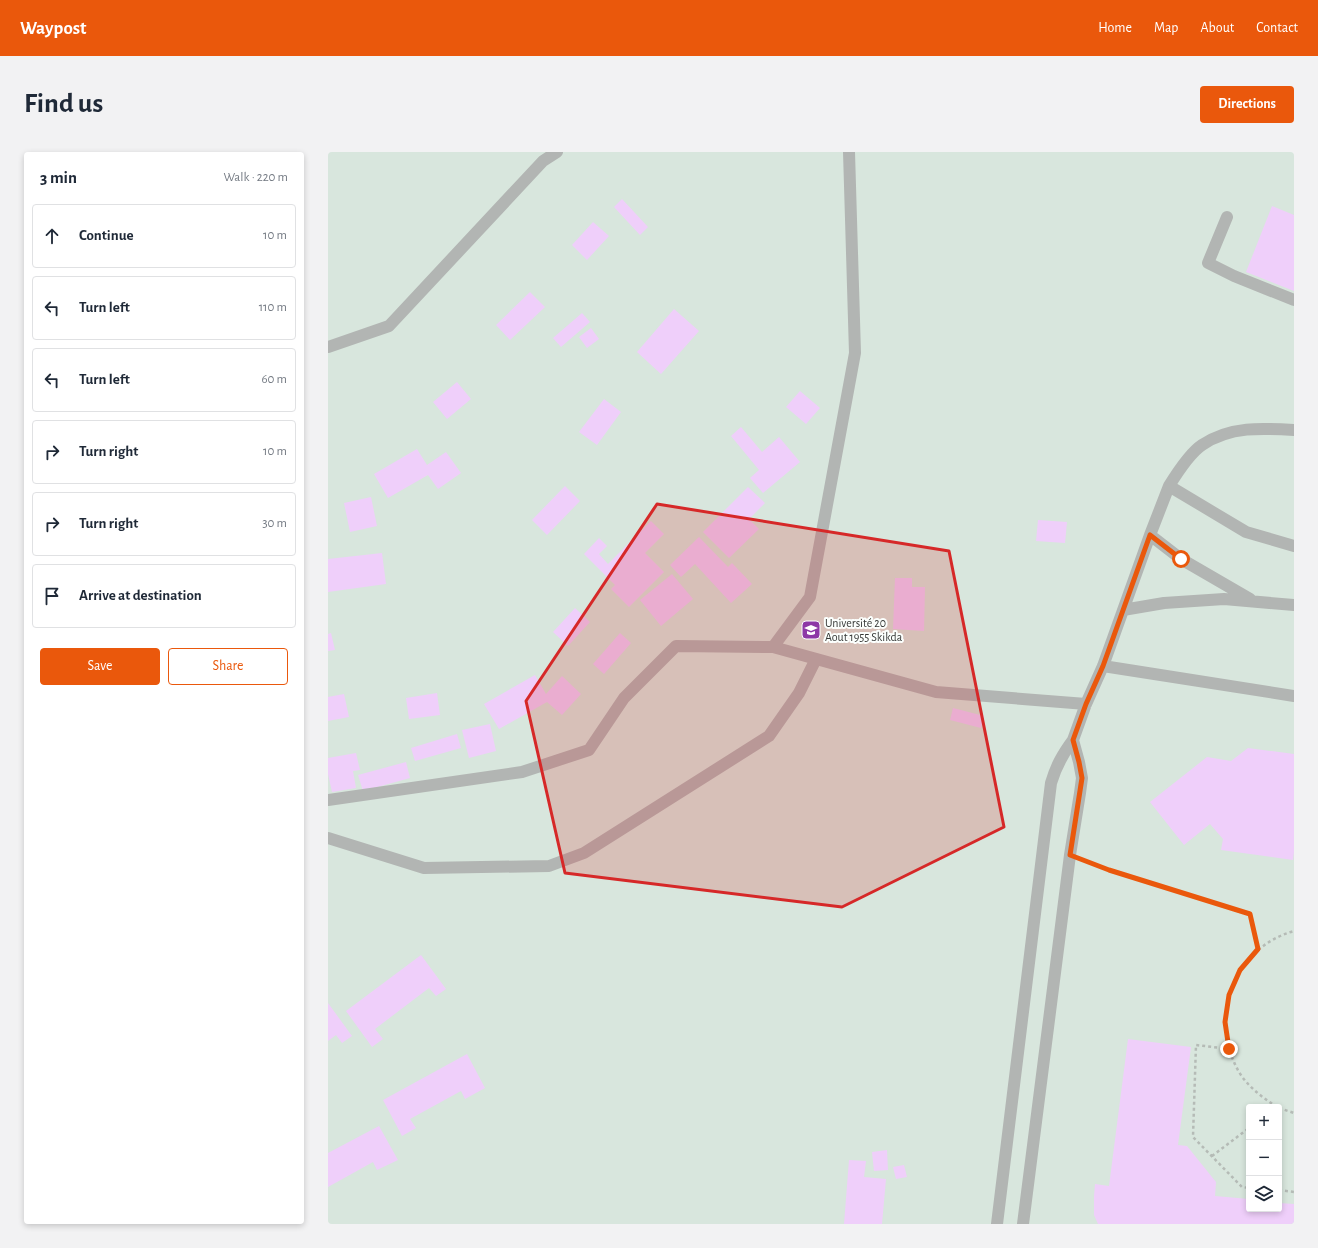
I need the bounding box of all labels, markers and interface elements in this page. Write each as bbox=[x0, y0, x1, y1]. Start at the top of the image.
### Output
text: Waypost bbox=[20, 19, 87, 38]
text: Home bbox=[1098, 21, 1132, 35]
text: Map bbox=[1154, 21, 1178, 35]
text: About bbox=[1200, 21, 1234, 35]
text: Contact bbox=[1256, 21, 1298, 35]
button: Directions bbox=[1200, 86, 1294, 123]
text: Find us bbox=[24, 90, 103, 118]
text: 3 min bbox=[40, 169, 77, 186]
text: Walk · 220 m bbox=[223, 171, 288, 184]
icon: ahead bbox=[41, 225, 63, 247]
text: Continue bbox=[79, 228, 134, 243]
text: 10 m bbox=[263, 229, 287, 242]
icon: left bbox=[41, 297, 63, 319]
text: Turn left bbox=[79, 300, 130, 315]
text: 110 m bbox=[259, 301, 287, 314]
icon: left bbox=[41, 369, 63, 391]
text: Turn left bbox=[79, 372, 130, 387]
text: 60 m bbox=[261, 373, 287, 386]
icon: right bbox=[41, 441, 63, 463]
text: Turn right bbox=[79, 444, 138, 459]
text: 10 m bbox=[263, 445, 287, 458]
icon: right bbox=[41, 513, 63, 535]
text: Turn right bbox=[79, 516, 138, 531]
text: 30 m bbox=[262, 517, 287, 530]
route start bbox=[1172, 550, 1190, 568]
icon: arrive bbox=[41, 585, 63, 607]
text: Arrive at destination bbox=[79, 588, 202, 603]
place label: Université 20 Aout 1955 Skikda bbox=[825, 617, 903, 643]
school or university icon: Université 20 Aout 1955 Skikda bbox=[800, 619, 822, 641]
button: Save bbox=[40, 648, 160, 685]
button: Share bbox=[168, 648, 288, 685]
route end bbox=[1220, 1040, 1238, 1058]
map controls bbox=[1246, 1104, 1282, 1212]
button: + bbox=[1246, 1104, 1282, 1140]
button: − bbox=[1246, 1140, 1282, 1176]
button: layers bbox=[1246, 1176, 1282, 1212]

